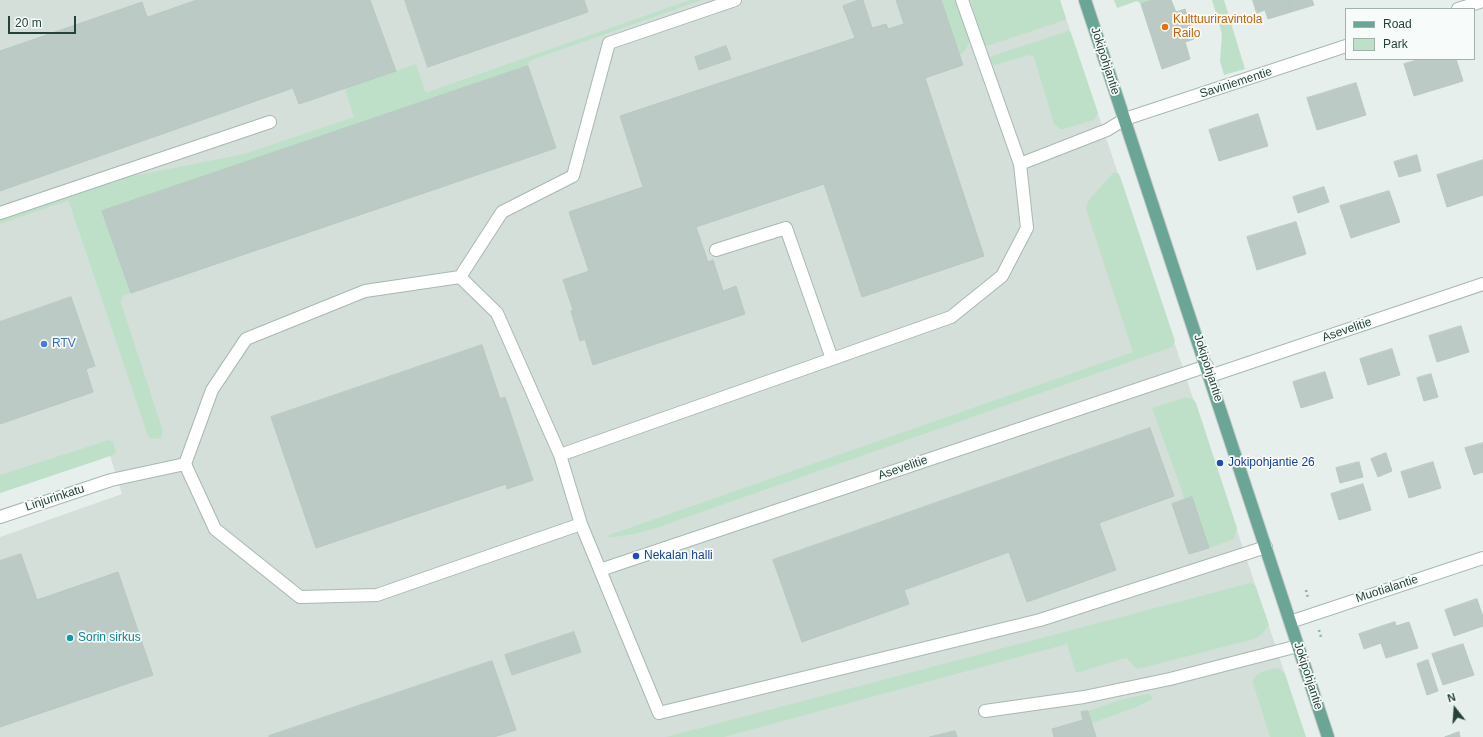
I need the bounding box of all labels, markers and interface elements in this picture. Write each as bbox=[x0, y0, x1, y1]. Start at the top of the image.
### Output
scale bar bbox=[10, 8, 78, 34]
legend bbox=[1345, 8, 1475, 60]
place label: Kulttuuriravintola Railo bbox=[1173, 13, 1262, 41]
text: 20 m bbox=[15, 16, 42, 30]
text: Road bbox=[1383, 17, 1412, 31]
marker: Kulttuuriravintola Railo bbox=[1160, 22, 1170, 32]
street label: Jokipohjantie bbox=[1087, 25, 1123, 97]
text: Park bbox=[1383, 37, 1408, 51]
street label: Saviniementie bbox=[1198, 65, 1274, 101]
street label: Asevelitie bbox=[1320, 315, 1374, 345]
street label: Jokipohjantie bbox=[1190, 332, 1226, 404]
place label: RTV bbox=[52, 337, 76, 351]
marker: RTV bbox=[39, 339, 49, 349]
street label: Asevelitie bbox=[876, 453, 930, 483]
place label: Jokipohjantie 26 bbox=[1228, 456, 1315, 470]
marker: Jokipohjantie 26 bbox=[1215, 458, 1225, 468]
street label: Linjurinkatu bbox=[24, 482, 86, 514]
place label: Nekalan halli bbox=[644, 549, 713, 563]
marker: Nekalan halli bbox=[631, 551, 641, 561]
street label: Muotialantie bbox=[1354, 572, 1420, 606]
place label: Sorin sirkus bbox=[78, 631, 141, 645]
marker: Sorin sirkus bbox=[65, 633, 75, 643]
street label: Jokipohjantie bbox=[1290, 640, 1326, 712]
north arrow bbox=[1435, 689, 1475, 729]
text: N bbox=[1446, 691, 1457, 704]

